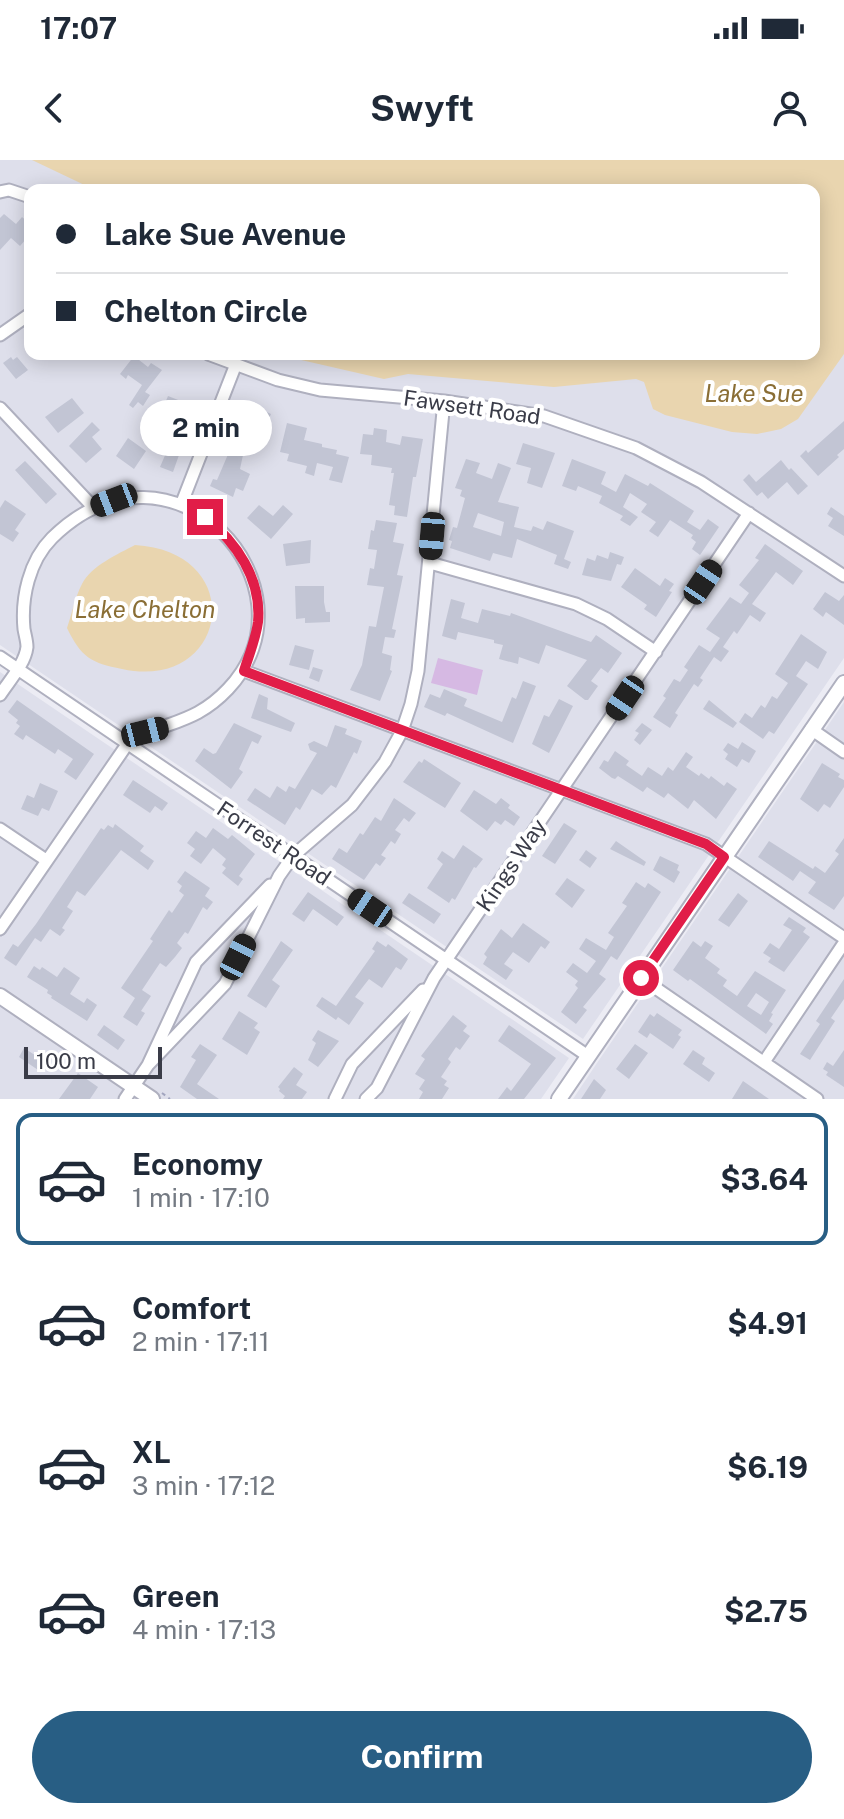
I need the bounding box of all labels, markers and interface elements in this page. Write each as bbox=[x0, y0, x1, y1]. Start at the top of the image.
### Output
text: 17:07 bbox=[40, 10, 117, 46]
icon: back bbox=[32, 86, 76, 130]
icon: person bbox=[768, 86, 812, 130]
text: Swyft bbox=[370, 87, 474, 129]
text: Lake Sue Avenue bbox=[104, 216, 346, 252]
text: Chelton Circle bbox=[104, 293, 308, 329]
water label: Lake Sue bbox=[704, 379, 804, 407]
street label: Fawsett Road bbox=[402, 385, 542, 429]
callout: 2 min bbox=[139, 401, 271, 457]
text: 2 min bbox=[172, 412, 240, 443]
car bbox=[87, 480, 141, 520]
route end bbox=[187, 499, 223, 535]
car bbox=[418, 511, 446, 561]
car bbox=[680, 555, 726, 609]
water label: Lake Chelton bbox=[75, 595, 215, 623]
car bbox=[602, 671, 648, 725]
car bbox=[119, 715, 171, 749]
street label: Forrest Road bbox=[212, 795, 336, 891]
street label: Kings Way bbox=[471, 814, 552, 916]
car bbox=[343, 885, 397, 931]
car bbox=[216, 930, 260, 984]
route start bbox=[623, 960, 659, 996]
scale bar bbox=[24, 1043, 162, 1079]
text: 100 m bbox=[36, 1048, 96, 1074]
icon: car bbox=[36, 1143, 108, 1215]
text: Economy bbox=[132, 1146, 263, 1182]
text: $3.64 bbox=[720, 1161, 808, 1197]
text: 1 min · 17:10 bbox=[132, 1182, 270, 1213]
icon: car bbox=[36, 1287, 108, 1359]
text: Comfort bbox=[132, 1290, 251, 1326]
text: $4.91 bbox=[727, 1305, 808, 1341]
text: 2 min · 17:11 bbox=[132, 1326, 270, 1357]
icon: car bbox=[36, 1431, 108, 1503]
text: XL bbox=[132, 1434, 171, 1470]
text: $6.19 bbox=[727, 1449, 808, 1485]
text: 3 min · 17:12 bbox=[132, 1470, 275, 1501]
icon: car bbox=[36, 1575, 108, 1647]
text: Green bbox=[132, 1578, 219, 1614]
text: $2.75 bbox=[724, 1593, 808, 1629]
text: 4 min · 17:13 bbox=[132, 1614, 276, 1645]
button: Confirm bbox=[32, 1711, 812, 1803]

